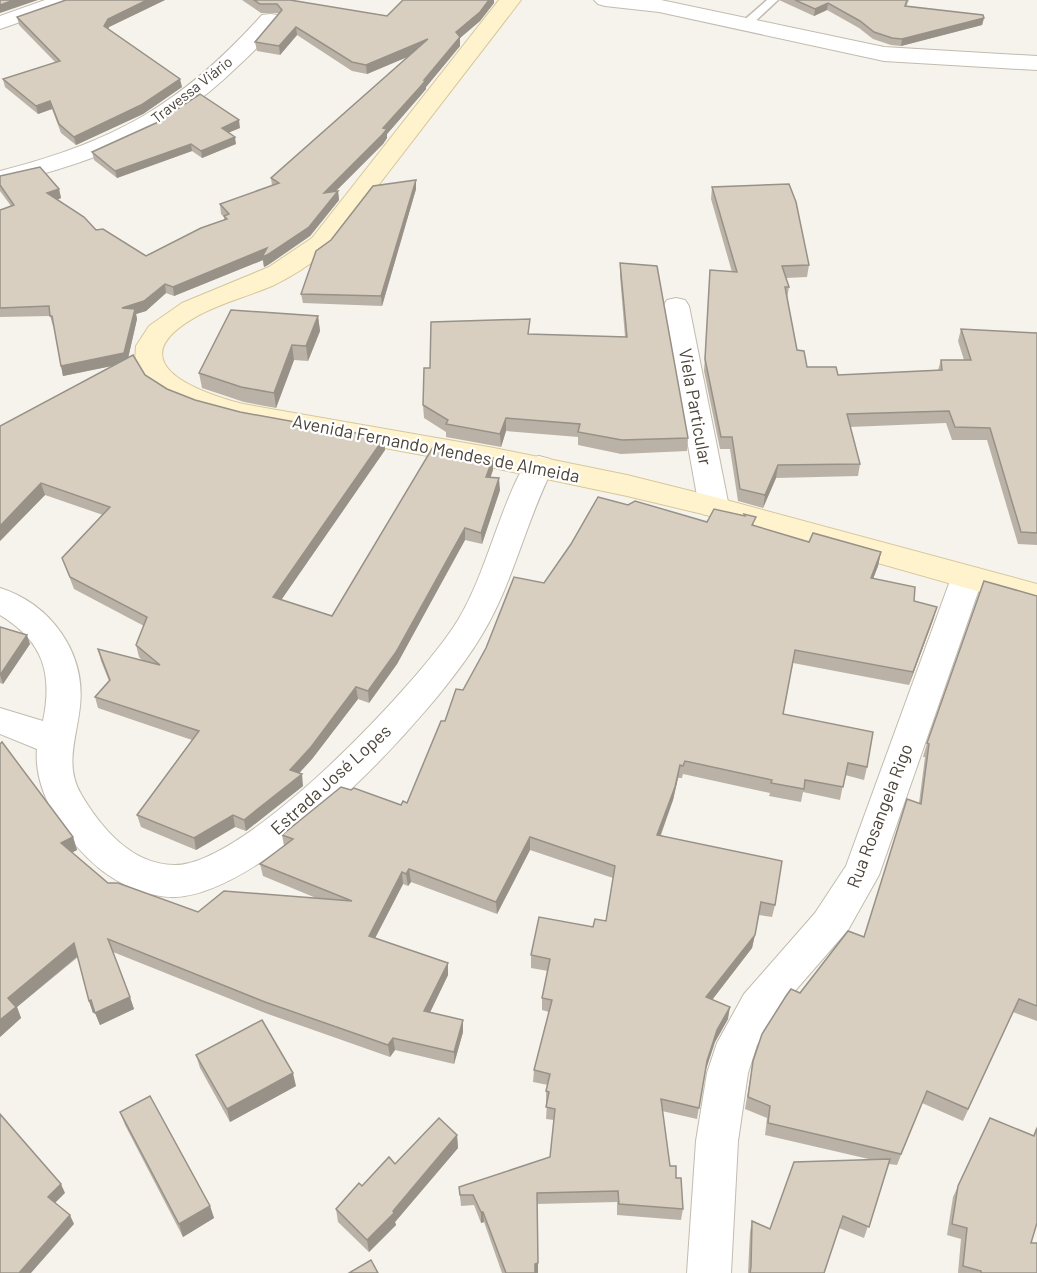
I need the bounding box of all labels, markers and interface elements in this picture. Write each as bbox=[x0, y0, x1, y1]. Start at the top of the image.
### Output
street label: Travessa Viário bbox=[147, 52, 236, 127]
street label: Viela Particular bbox=[675, 347, 717, 467]
street label: Avenida Fernando Mendes de Almeida bbox=[291, 409, 582, 487]
street label: Estrada José Lopes bbox=[266, 719, 395, 839]
street label: Rua Rosangela Rigo bbox=[841, 740, 917, 891]

